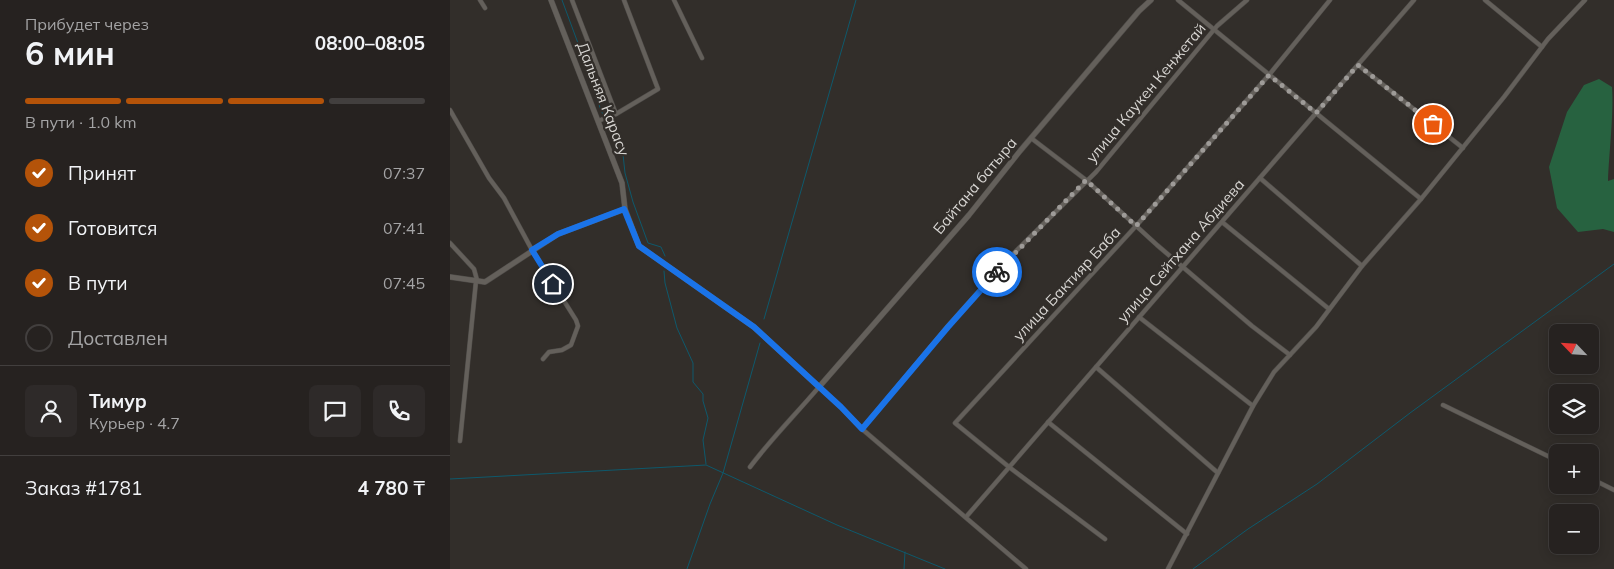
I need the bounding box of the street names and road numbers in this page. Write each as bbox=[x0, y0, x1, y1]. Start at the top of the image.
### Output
street label: улица Каукен Кенжетай bbox=[1082, 19, 1210, 166]
street label: Дальняя Карасу bbox=[573, 39, 634, 159]
street label: Байтана батыра bbox=[929, 133, 1021, 238]
street label: улица Сейтхана Абдиева bbox=[1113, 175, 1248, 326]
street label: улица Бактияр Баба bbox=[1009, 223, 1124, 345]

